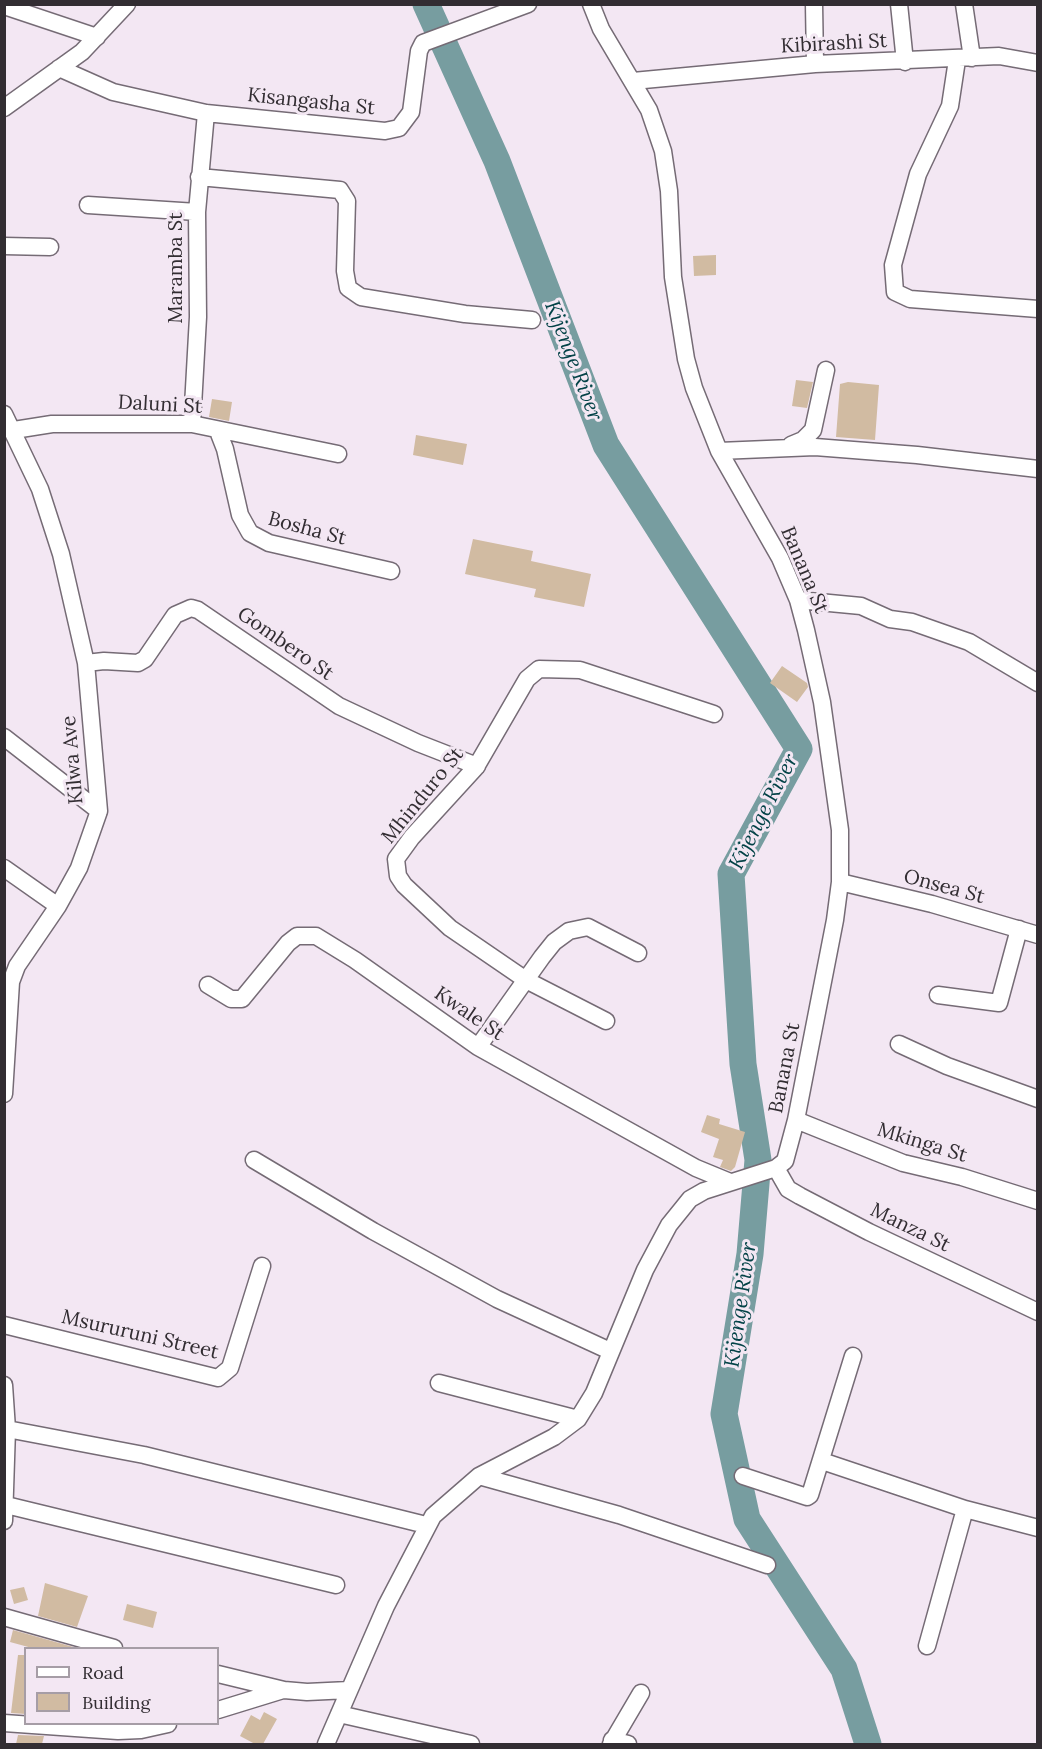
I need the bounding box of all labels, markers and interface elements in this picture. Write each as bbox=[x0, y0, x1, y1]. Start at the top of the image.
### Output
street label: Kibirashi St bbox=[780, 29, 888, 59]
street label: Kisangasha St bbox=[246, 83, 376, 121]
street label: Maramba St bbox=[164, 212, 188, 324]
water label: Kijenge River bbox=[539, 298, 607, 424]
street label: Daluni St bbox=[117, 391, 203, 419]
street label: Bosha St bbox=[265, 507, 349, 551]
street label: Banana St bbox=[775, 523, 833, 617]
street label: Gombero St bbox=[232, 602, 338, 686]
street label: Kilwa Ave bbox=[57, 715, 89, 805]
street label: Mhinduro St bbox=[377, 743, 469, 849]
water label: Kijenge River bbox=[724, 750, 804, 874]
street label: Onsea St bbox=[901, 865, 987, 909]
street label: Kwale St bbox=[429, 982, 509, 1046]
street label: Banana St bbox=[764, 1021, 806, 1115]
street label: Mkinga St bbox=[874, 1118, 970, 1168]
street label: Manza St bbox=[866, 1198, 954, 1258]
water label: Kijenge River bbox=[720, 1241, 762, 1369]
street label: Msururuni Street bbox=[59, 1305, 221, 1365]
legend bbox=[24, 1647, 219, 1725]
text: Road bbox=[82, 1661, 124, 1684]
text: Building bbox=[82, 1691, 150, 1714]

